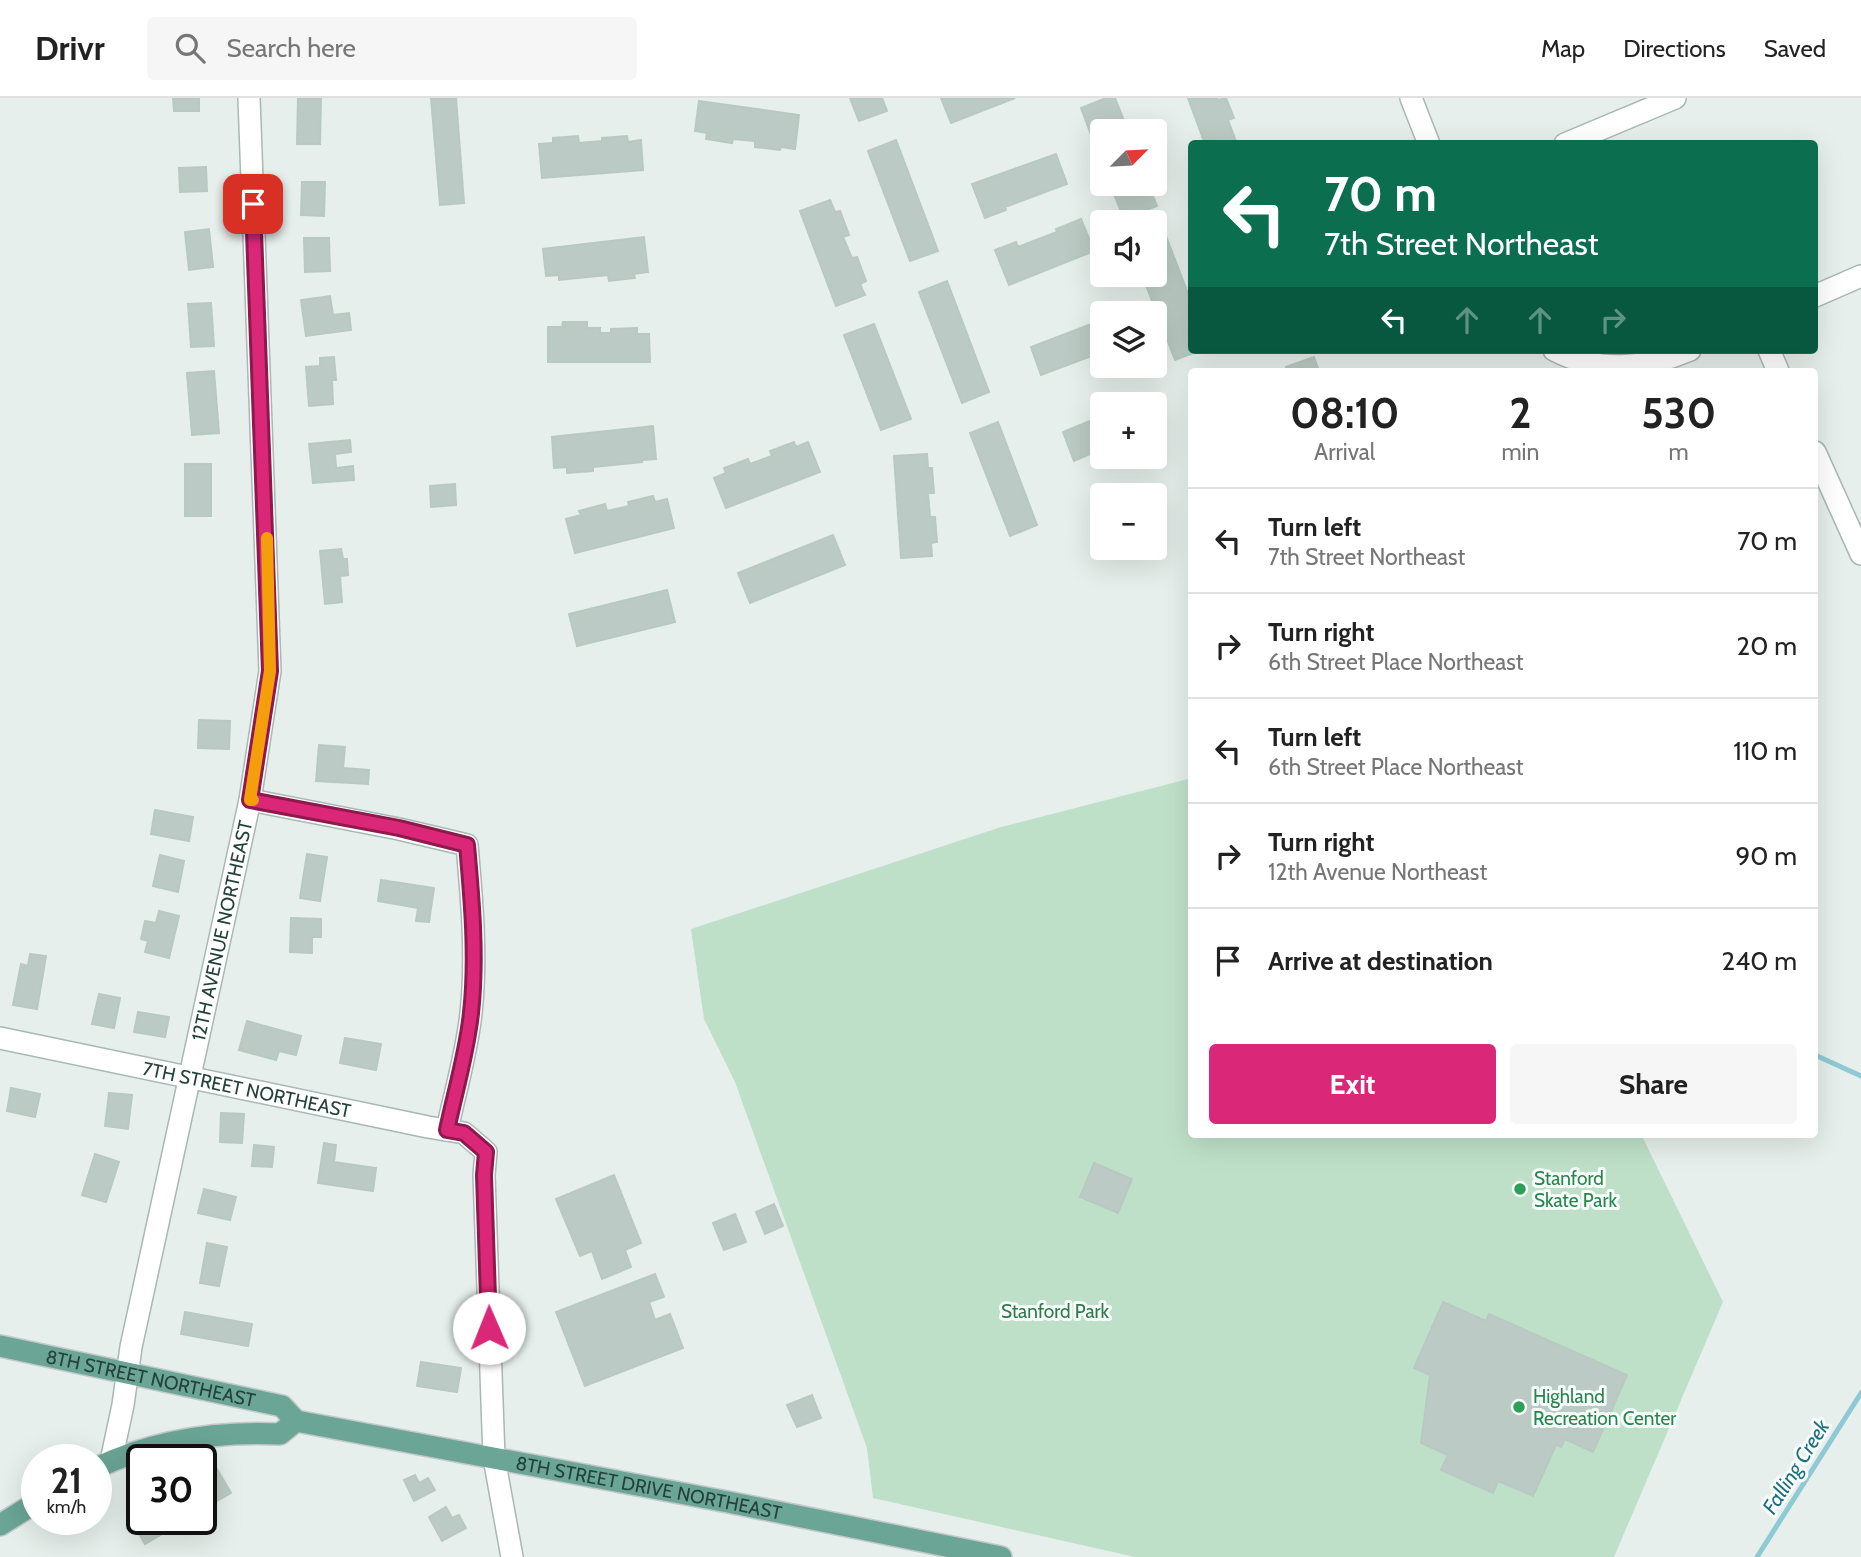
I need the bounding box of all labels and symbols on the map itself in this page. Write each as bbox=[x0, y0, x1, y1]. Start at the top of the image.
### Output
north arrow bbox=[1090, 119, 1167, 196]
pin bbox=[223, 174, 283, 234]
street label: 12TH AVENUE NORTHEAST bbox=[187, 818, 257, 1043]
street label: 7TH STREET NORTHEAST bbox=[140, 1057, 353, 1123]
place label: Stanford Skate Park bbox=[1534, 1167, 1617, 1212]
marker: Stanford Skate Park bbox=[1512, 1181, 1528, 1197]
position arrow bbox=[452, 1291, 526, 1365]
park label: Stanford Park bbox=[1001, 1300, 1110, 1323]
street label: 8TH STREET NORTHEAST bbox=[44, 1345, 257, 1412]
place label: Highland Recreation Center bbox=[1533, 1385, 1676, 1430]
marker: Highland Recreation Center bbox=[1511, 1399, 1527, 1415]
water label: Falling Creek bbox=[1757, 1414, 1835, 1518]
speed limit sign: 30 bbox=[126, 1444, 217, 1535]
street label: 8TH STREET DRIVE NORTHEAST bbox=[514, 1451, 784, 1525]

